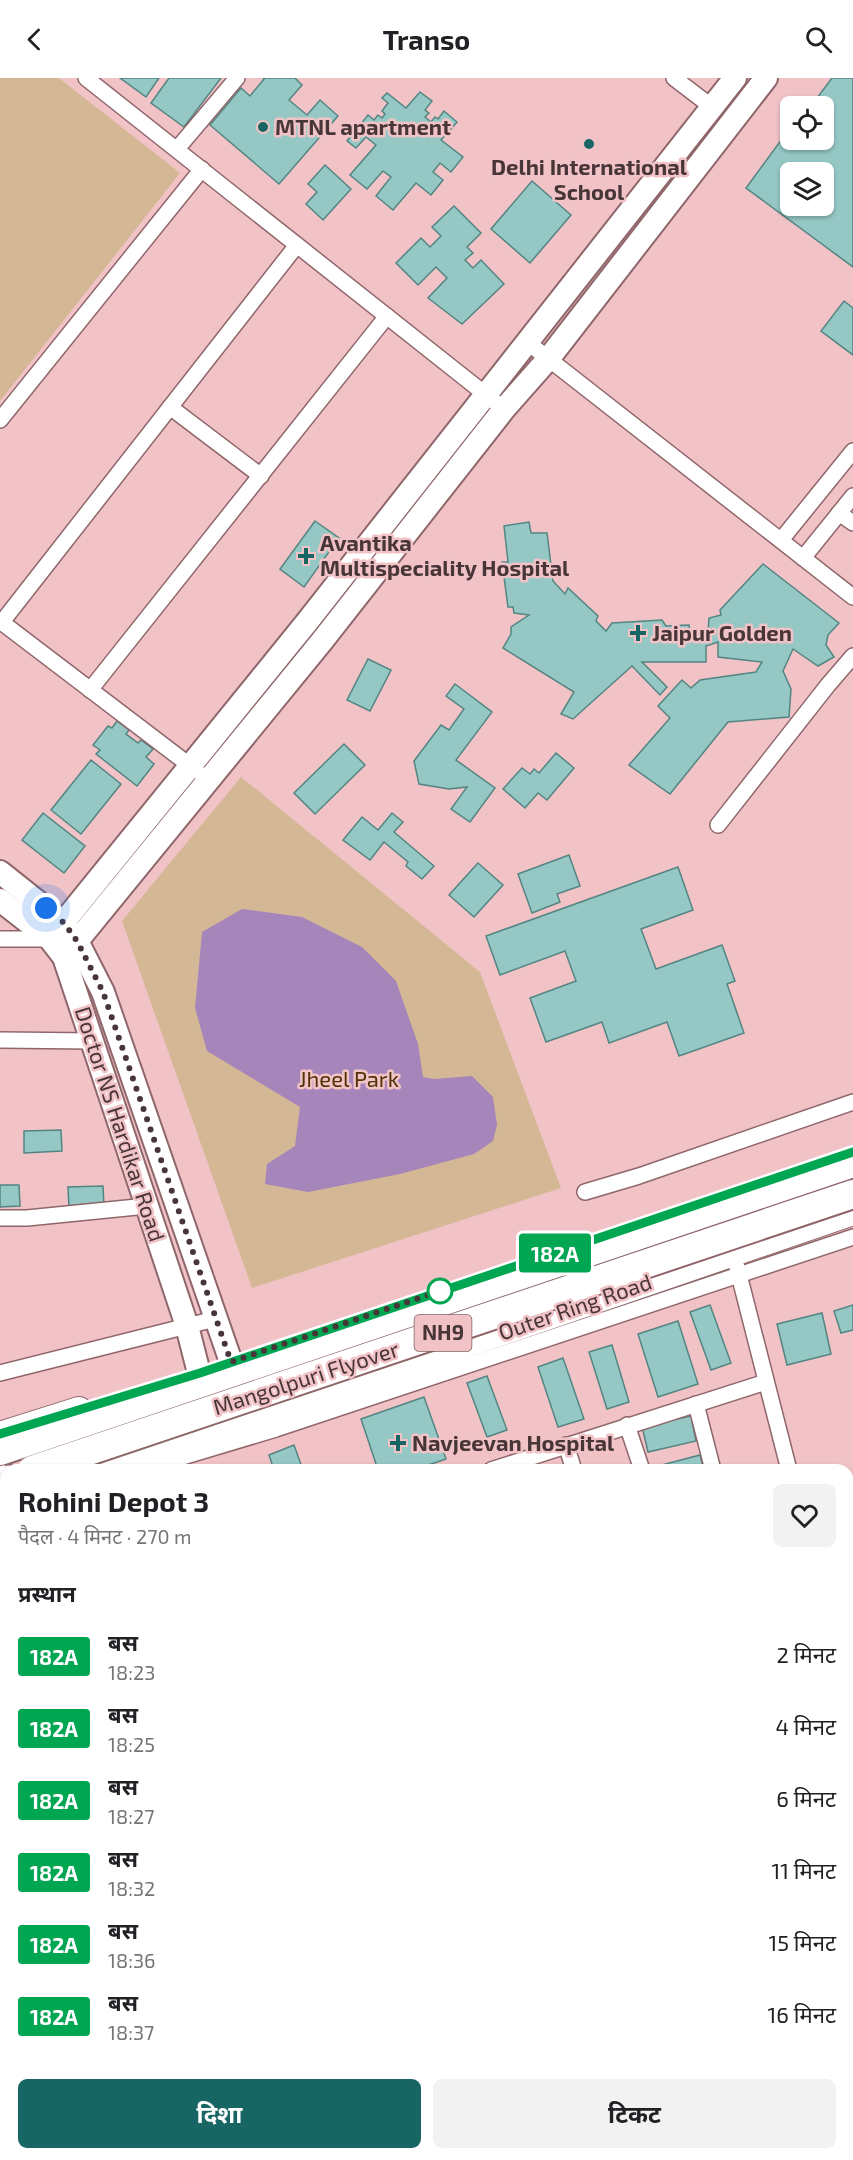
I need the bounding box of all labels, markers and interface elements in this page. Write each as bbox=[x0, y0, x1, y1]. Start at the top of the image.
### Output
icon: back bbox=[18, 23, 51, 56]
text: Transo bbox=[383, 23, 470, 55]
icon: search bbox=[802, 23, 835, 56]
map controls bbox=[780, 96, 834, 216]
button: locate bbox=[780, 96, 834, 150]
place label: MTNL apartment bbox=[275, 113, 451, 139]
marker: MTNL apartment bbox=[256, 120, 270, 134]
marker: Delhi International School bbox=[582, 137, 596, 151]
place label: Delhi International School bbox=[491, 153, 688, 204]
button: layers bbox=[780, 162, 834, 216]
place label: Avantika Multispeciality Hospital bbox=[320, 529, 570, 581]
marker: Avantika Multispeciality Hospital bbox=[297, 547, 315, 565]
place label: Jaipur Golden bbox=[652, 619, 792, 645]
marker: Jaipur Golden bbox=[629, 624, 647, 642]
your location bbox=[31, 893, 61, 923]
street label: Doctor NS Hardikar Road bbox=[71, 1003, 171, 1244]
park label: Jheel Park bbox=[299, 1065, 399, 1091]
line badge: 182A bbox=[513, 1234, 597, 1272]
text: 182A bbox=[531, 1241, 579, 1266]
street label: Outer Ring Road bbox=[495, 1268, 655, 1344]
unlabelled marker bbox=[427, 1278, 453, 1304]
road number: NH9 bbox=[414, 1315, 472, 1351]
street label: Mangolpuri Flyover bbox=[210, 1335, 402, 1419]
place label: Navjeevan Hospital bbox=[412, 1429, 615, 1455]
marker: Navjeevan Hospital bbox=[389, 1434, 407, 1452]
text: Rohini Depot 3 bbox=[18, 1484, 209, 1518]
button: heart bbox=[773, 1484, 836, 1547]
text: पैदल · 4 मिनट · 270 m bbox=[18, 1524, 191, 1548]
text: प्रस्थान bbox=[18, 1580, 76, 1606]
text: बस bbox=[108, 1629, 138, 1655]
text: 2 मिनट bbox=[777, 1641, 836, 1667]
text: 182A bbox=[30, 1644, 78, 1669]
text: 18:23 bbox=[108, 1660, 155, 1684]
text: बस bbox=[108, 1701, 138, 1727]
text: 4 मिनट bbox=[775, 1713, 836, 1739]
text: 182A bbox=[30, 1716, 78, 1741]
text: 18:25 bbox=[108, 1732, 155, 1756]
text: बस bbox=[108, 1773, 138, 1799]
text: 6 मिनट bbox=[776, 1785, 836, 1811]
text: 182A bbox=[30, 1788, 78, 1813]
text: 18:27 bbox=[108, 1804, 154, 1828]
text: बस bbox=[108, 1845, 138, 1871]
text: 11 मिनट bbox=[771, 1857, 836, 1883]
text: 182A bbox=[30, 1860, 78, 1885]
text: 18:32 bbox=[108, 1876, 155, 1900]
text: बस bbox=[108, 1917, 138, 1943]
text: 15 मिनट bbox=[768, 1929, 836, 1955]
text: 182A bbox=[30, 1932, 78, 1957]
text: 18:36 bbox=[108, 1948, 155, 1972]
text: बस bbox=[108, 1989, 138, 2015]
text: 16 मिनट bbox=[768, 2001, 836, 2027]
text: 182A bbox=[30, 2004, 78, 2029]
text: 18:37 bbox=[108, 2020, 154, 2044]
button: दिशा bbox=[18, 2079, 421, 2148]
button: टिकट bbox=[433, 2079, 836, 2148]

